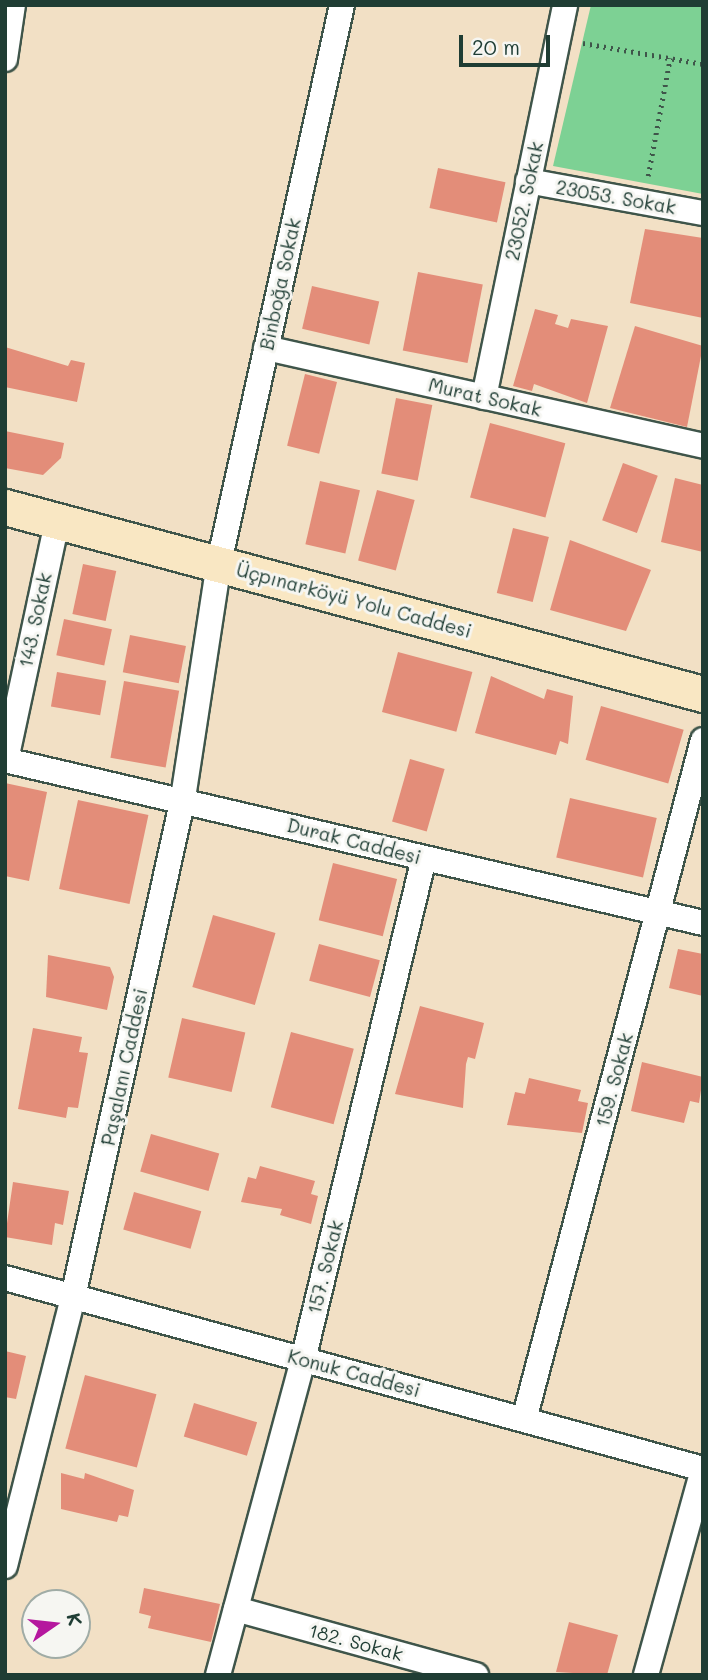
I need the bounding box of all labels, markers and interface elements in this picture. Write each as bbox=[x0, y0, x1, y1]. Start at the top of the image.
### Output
scale bar bbox=[463, 21, 554, 65]
text: 20 m bbox=[472, 33, 520, 60]
street label: 23052. Sokak bbox=[500, 140, 548, 262]
street label: 23053. Sokak bbox=[554, 175, 678, 219]
street label: Binboğa Sokak bbox=[255, 216, 305, 352]
street label: Murat Sokak bbox=[426, 373, 544, 421]
street label: Üçpınarköyü Yolu Caddesi bbox=[234, 558, 474, 642]
street label: 143. Sokak bbox=[14, 570, 56, 670]
street label: Durak Caddesi bbox=[285, 813, 423, 869]
street label: Paşalanı Caddesi bbox=[96, 986, 152, 1148]
street label: 159. Sokak bbox=[591, 1030, 637, 1130]
street label: 157. Sokak bbox=[302, 1218, 348, 1316]
street label: Konuk Caddesi bbox=[285, 1344, 423, 1402]
north arrow bbox=[21, 1589, 91, 1659]
text: K bbox=[61, 1610, 89, 1628]
street label: 182. Sokak bbox=[307, 1619, 405, 1665]

